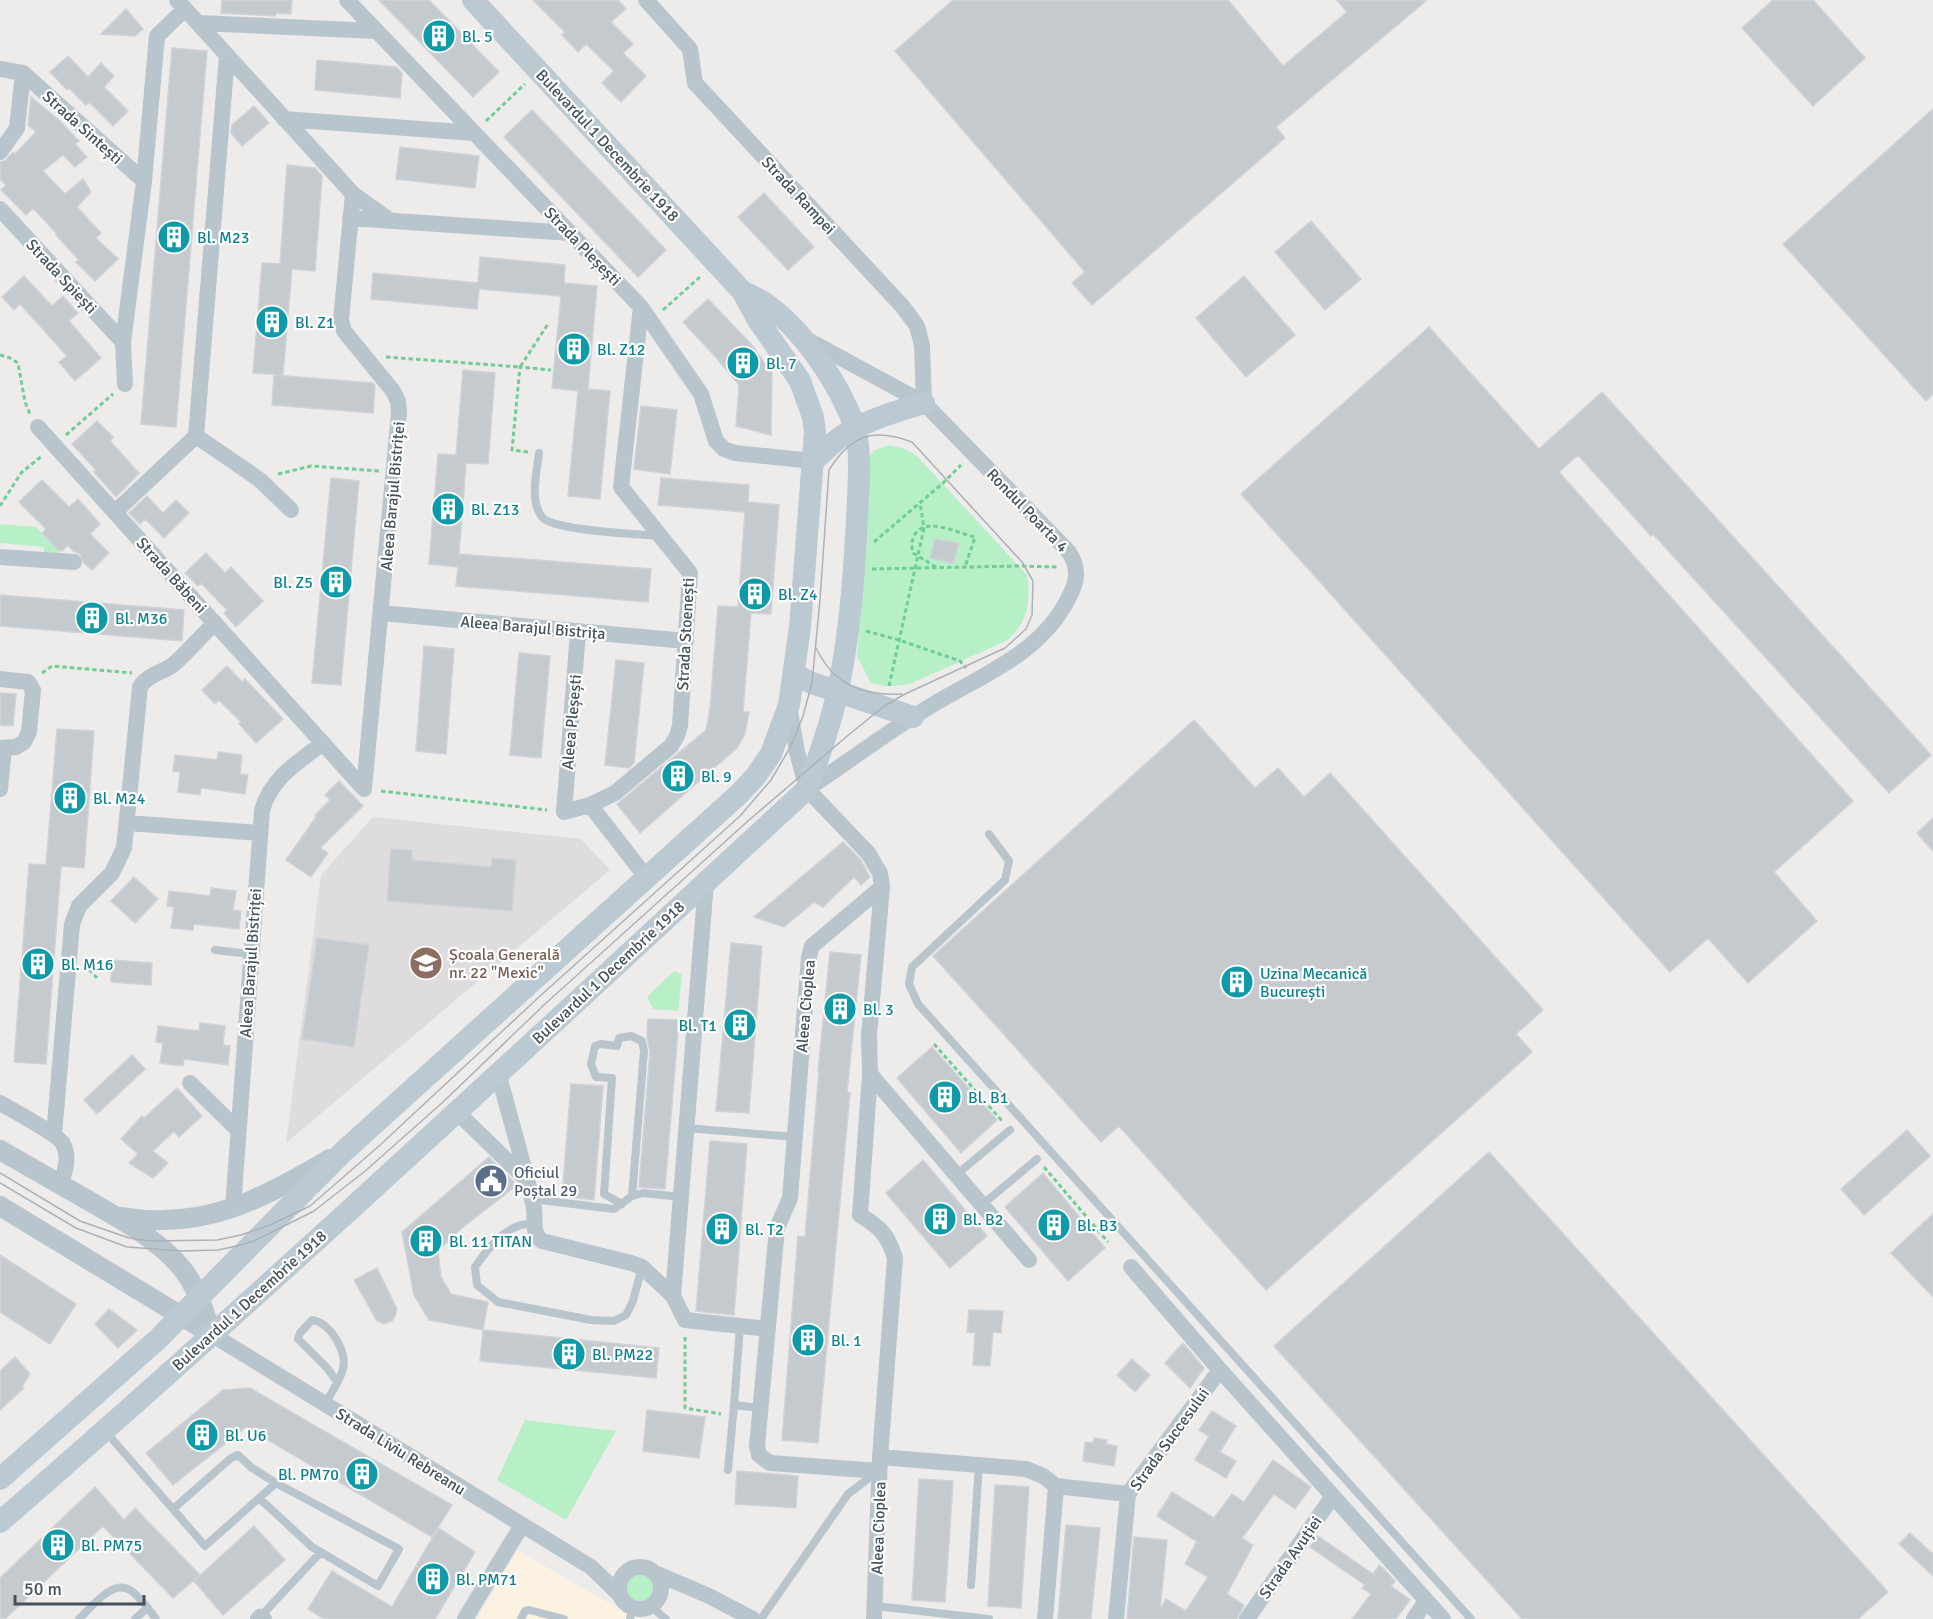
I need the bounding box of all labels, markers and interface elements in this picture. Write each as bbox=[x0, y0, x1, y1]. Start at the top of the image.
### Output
building icon: Bl. 5 bbox=[421, 18, 457, 54]
place label: Bl. 5 bbox=[462, 27, 493, 47]
street label: Bulevardul 1 Decembrie 1918 bbox=[531, 65, 683, 226]
street label: Strada Sintești bbox=[38, 87, 127, 169]
street label: Strada Rampei bbox=[757, 152, 840, 239]
street label: Strada Pleșești bbox=[540, 203, 625, 290]
building icon: Bl. M23 bbox=[156, 219, 192, 255]
place label: Bl. M23 bbox=[197, 228, 249, 248]
street label: Strada Spiești bbox=[21, 235, 101, 318]
building icon: Bl. Z1 bbox=[254, 304, 290, 340]
place label: Bl. Z1 bbox=[295, 313, 335, 333]
building icon: Bl. Z12 bbox=[556, 331, 592, 367]
place label: Bl. Z12 bbox=[597, 340, 645, 360]
building icon: Bl. 7 bbox=[725, 345, 761, 381]
place label: Bl. 7 bbox=[766, 354, 797, 374]
street label: Aleea Barajul Bistriței bbox=[377, 421, 409, 572]
street label: Rondul Poarta 4 bbox=[982, 465, 1073, 557]
building icon: Bl. Z13 bbox=[430, 491, 466, 527]
place label: Bl. Z13 bbox=[471, 500, 519, 520]
street label: Strada Băbeni bbox=[132, 533, 211, 618]
building icon: Bl. Z5 bbox=[318, 564, 354, 600]
place label: Bl. Z5 bbox=[273, 573, 313, 593]
building icon: Bl. Z4 bbox=[737, 576, 773, 612]
street label: Strada Stoenești bbox=[673, 577, 699, 691]
place label: Bl. Z4 bbox=[778, 585, 818, 605]
building icon: Bl. M36 bbox=[74, 600, 110, 636]
place label: Bl. M36 bbox=[115, 609, 167, 629]
street label: Aleea Barajul Bistrița bbox=[459, 612, 606, 644]
street label: Aleea Pleșești bbox=[558, 674, 586, 771]
building icon: Bl. 9 bbox=[660, 758, 696, 794]
place label: Bl. 9 bbox=[701, 767, 732, 787]
building icon: Bl. M24 bbox=[52, 780, 88, 816]
place label: Bl. M24 bbox=[93, 789, 146, 809]
street label: Aleea Barajul Bistriței bbox=[236, 888, 266, 1038]
street label: Bulevardul 1 Decembrie 1918 bbox=[528, 897, 689, 1049]
school or university icon: Școala Generală nr. 22 "Mexic" bbox=[408, 945, 444, 981]
place label: Școala Generală nr. 22 "Mexic" bbox=[449, 945, 560, 983]
building icon: Bl. M16 bbox=[20, 946, 56, 982]
place label: Bl. M16 bbox=[61, 955, 113, 975]
street label: Aleea Cioplea bbox=[792, 959, 820, 1053]
building icon: Uzina Mecanică București bbox=[1219, 964, 1255, 1000]
place label: Uzina Mecanică București bbox=[1260, 964, 1367, 1002]
building icon: Bl. 3 bbox=[822, 991, 858, 1027]
place label: Bl. 3 bbox=[863, 1000, 894, 1020]
building icon: Bl. T1 bbox=[722, 1007, 758, 1043]
place label: Bl. T1 bbox=[678, 1016, 717, 1036]
building icon: Bl. B1 bbox=[927, 1079, 963, 1115]
place label: Bl. B1 bbox=[968, 1088, 1008, 1108]
public building icon: Oficiul Poștal 29 bbox=[473, 1163, 509, 1199]
place label: Oficiul Poștal 29 bbox=[514, 1163, 577, 1201]
building icon: Bl. B2 bbox=[922, 1201, 958, 1237]
building icon: Bl. B3 bbox=[1036, 1207, 1072, 1243]
place label: Bl. B2 bbox=[963, 1210, 1003, 1230]
building icon: Bl. T2 bbox=[704, 1211, 740, 1247]
place label: Bl. B3 bbox=[1077, 1216, 1117, 1236]
place label: Bl. T2 bbox=[745, 1220, 784, 1240]
building icon: Bl. 11 TITAN bbox=[408, 1223, 444, 1259]
street label: Bulevardul 1 Decembrie 1918 bbox=[168, 1226, 331, 1375]
place label: Bl. 11 TITAN bbox=[449, 1232, 532, 1252]
building icon: Bl. 1 bbox=[790, 1322, 826, 1358]
place label: Bl. 1 bbox=[831, 1331, 862, 1351]
building icon: Bl. PM22 bbox=[551, 1336, 587, 1372]
place label: Bl. PM22 bbox=[592, 1345, 653, 1365]
street label: Strada Succesului bbox=[1126, 1384, 1214, 1495]
street label: Strada Liviu Rebreanu bbox=[332, 1404, 469, 1500]
building icon: Bl. U6 bbox=[184, 1417, 220, 1453]
place label: Bl. U6 bbox=[225, 1426, 266, 1446]
building icon: Bl. PM70 bbox=[344, 1456, 380, 1492]
place label: Bl. PM70 bbox=[278, 1465, 339, 1485]
street label: Aleea Cioplea bbox=[867, 1481, 891, 1575]
street label: Strada Avuției bbox=[1255, 1512, 1327, 1603]
building icon: Bl. PM75 bbox=[40, 1527, 76, 1563]
place label: Bl. PM75 bbox=[81, 1536, 142, 1556]
building icon: Bl. PM71 bbox=[415, 1561, 451, 1597]
scale bar bbox=[15, 1568, 144, 1606]
place label: Bl. PM71 bbox=[456, 1570, 517, 1590]
text: 50 m bbox=[24, 1578, 62, 1600]

